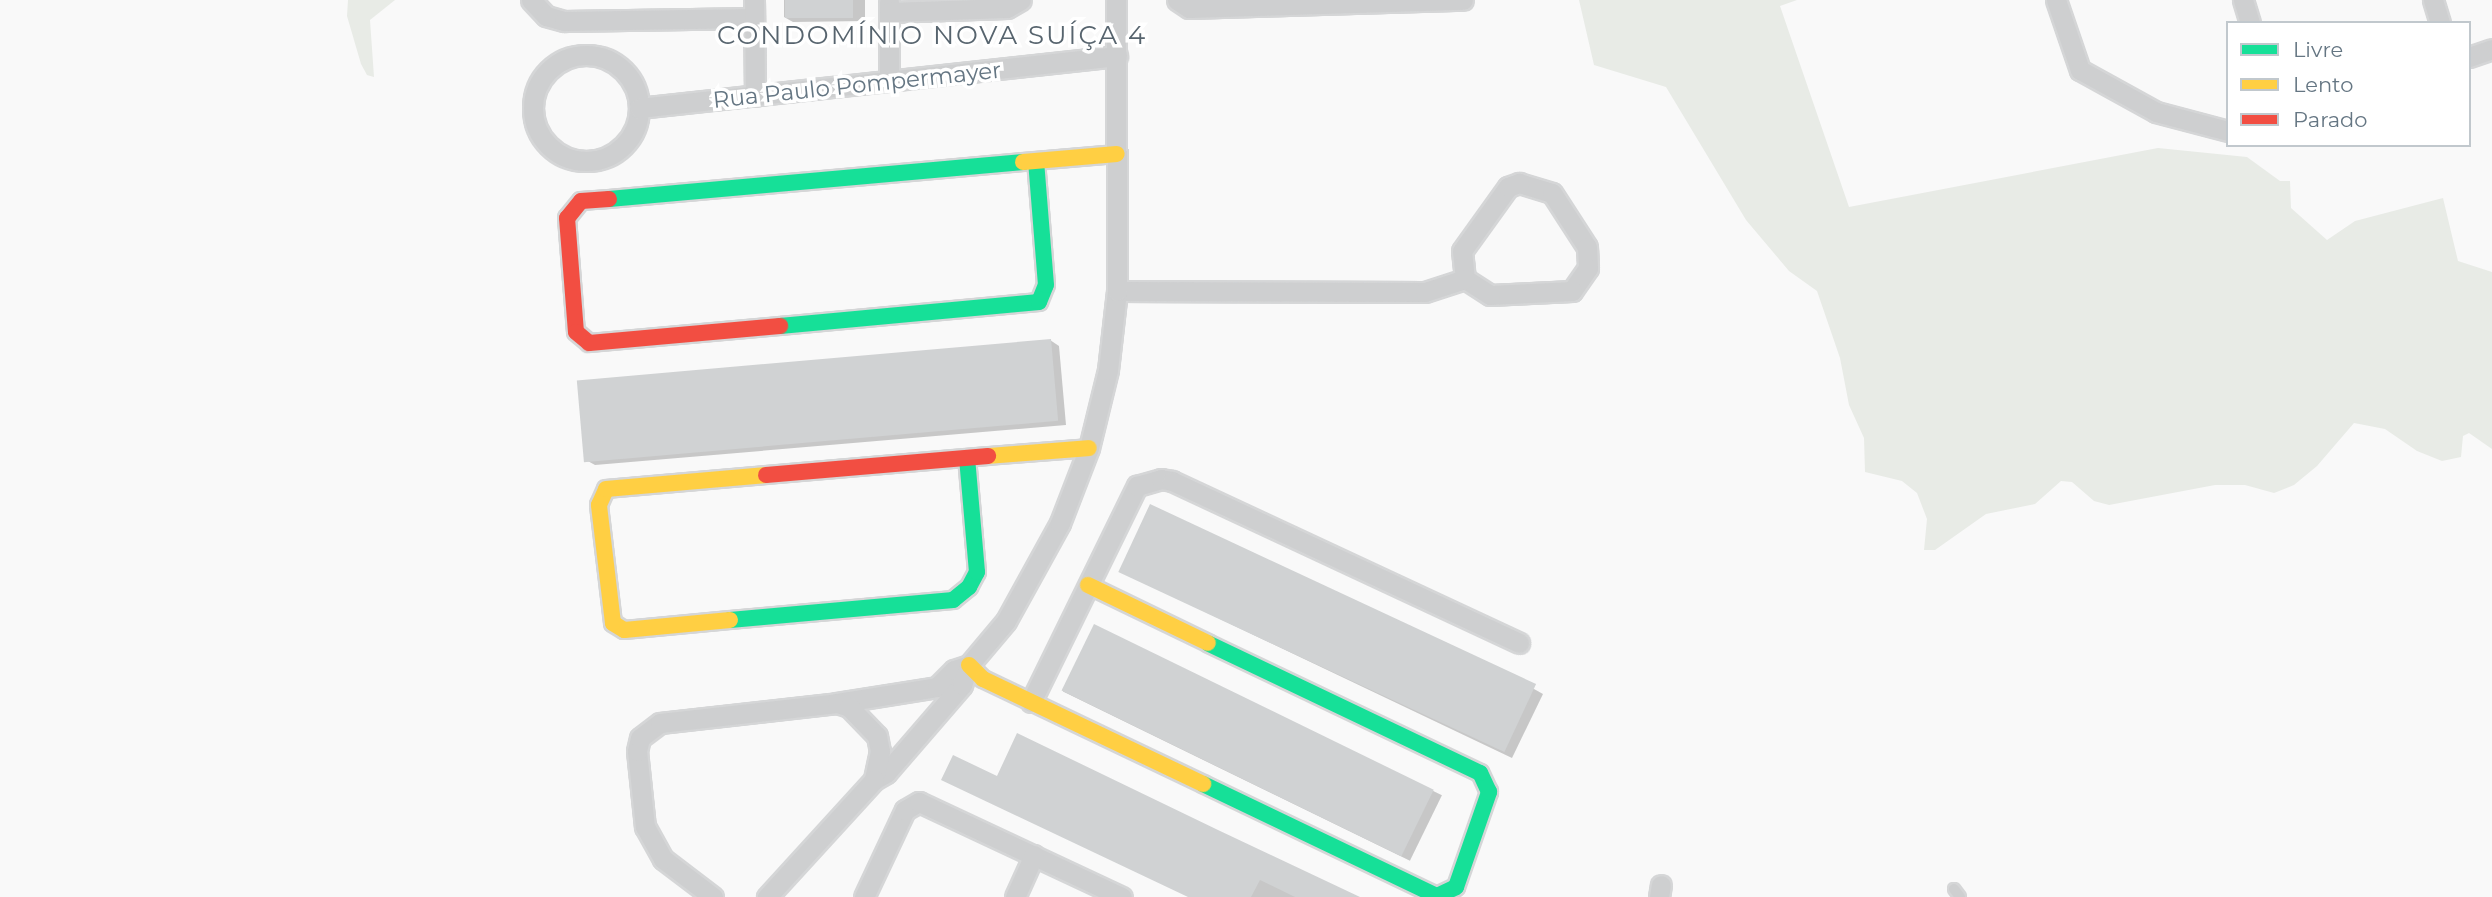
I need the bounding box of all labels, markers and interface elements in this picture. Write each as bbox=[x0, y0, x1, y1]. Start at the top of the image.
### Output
district label: CONDOMÍNIO NOVA SUÍÇA 4 bbox=[720, 20, 1144, 52]
legend bbox=[2226, 21, 2471, 147]
text: Livre bbox=[2293, 37, 2343, 62]
street label: Rua Paulo Pompermayer bbox=[711, 56, 1003, 114]
text: Lento bbox=[2293, 72, 2353, 97]
text: Parado bbox=[2293, 107, 2368, 132]

